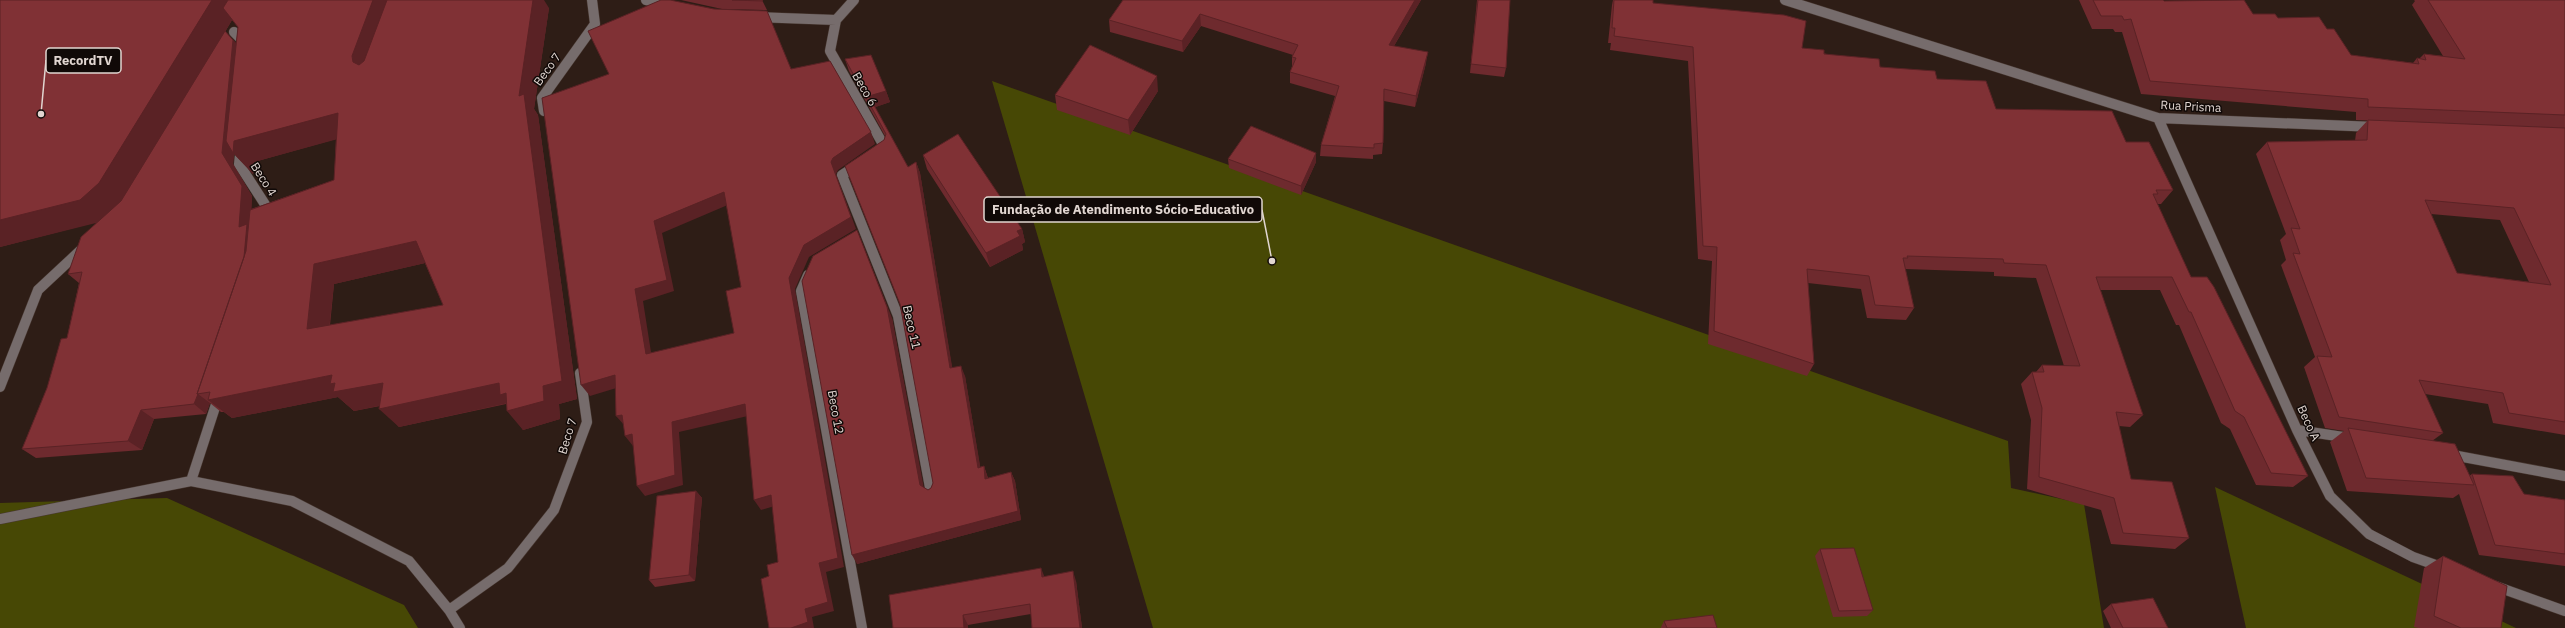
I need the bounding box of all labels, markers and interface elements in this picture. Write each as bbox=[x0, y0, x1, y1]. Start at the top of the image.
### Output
callout: RecordTV bbox=[46, 48, 121, 73]
street label: Beco 7 bbox=[530, 50, 564, 88]
text: RecordTV bbox=[53, 52, 113, 69]
street label: Beco 6 bbox=[849, 69, 881, 109]
street label: Rua Prisma bbox=[2160, 97, 2222, 115]
street label: Beco 4 bbox=[248, 159, 280, 199]
callout: Fundação de Atendimento Sócio-Educativo bbox=[984, 197, 1262, 222]
text: Fundação de Atendimento Sócio-Educativo bbox=[992, 201, 1254, 218]
street label: Beco 11 bbox=[900, 304, 924, 350]
street label: Beco 12 bbox=[825, 389, 847, 435]
street label: Beco A bbox=[2294, 403, 2324, 443]
street label: Beco 7 bbox=[554, 416, 580, 456]

